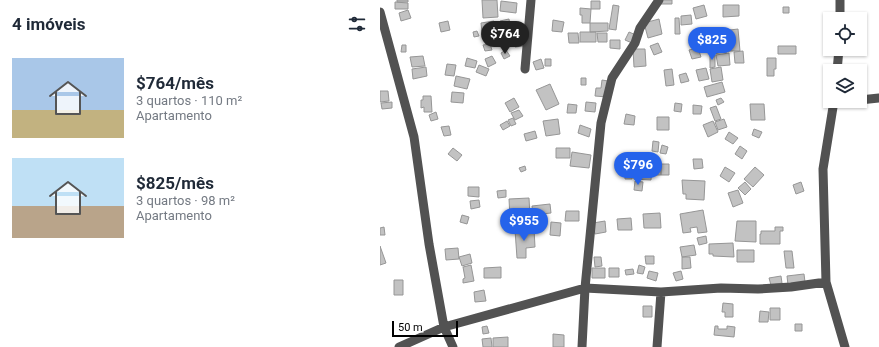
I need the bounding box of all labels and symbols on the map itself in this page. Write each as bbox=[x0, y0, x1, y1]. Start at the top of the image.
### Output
pin: $764 bbox=[481, 21, 529, 55]
pin: $825 bbox=[688, 27, 736, 61]
pin: $796 bbox=[614, 152, 662, 186]
pin: $955 bbox=[500, 208, 548, 242]
scale bar bbox=[392, 319, 458, 338]

